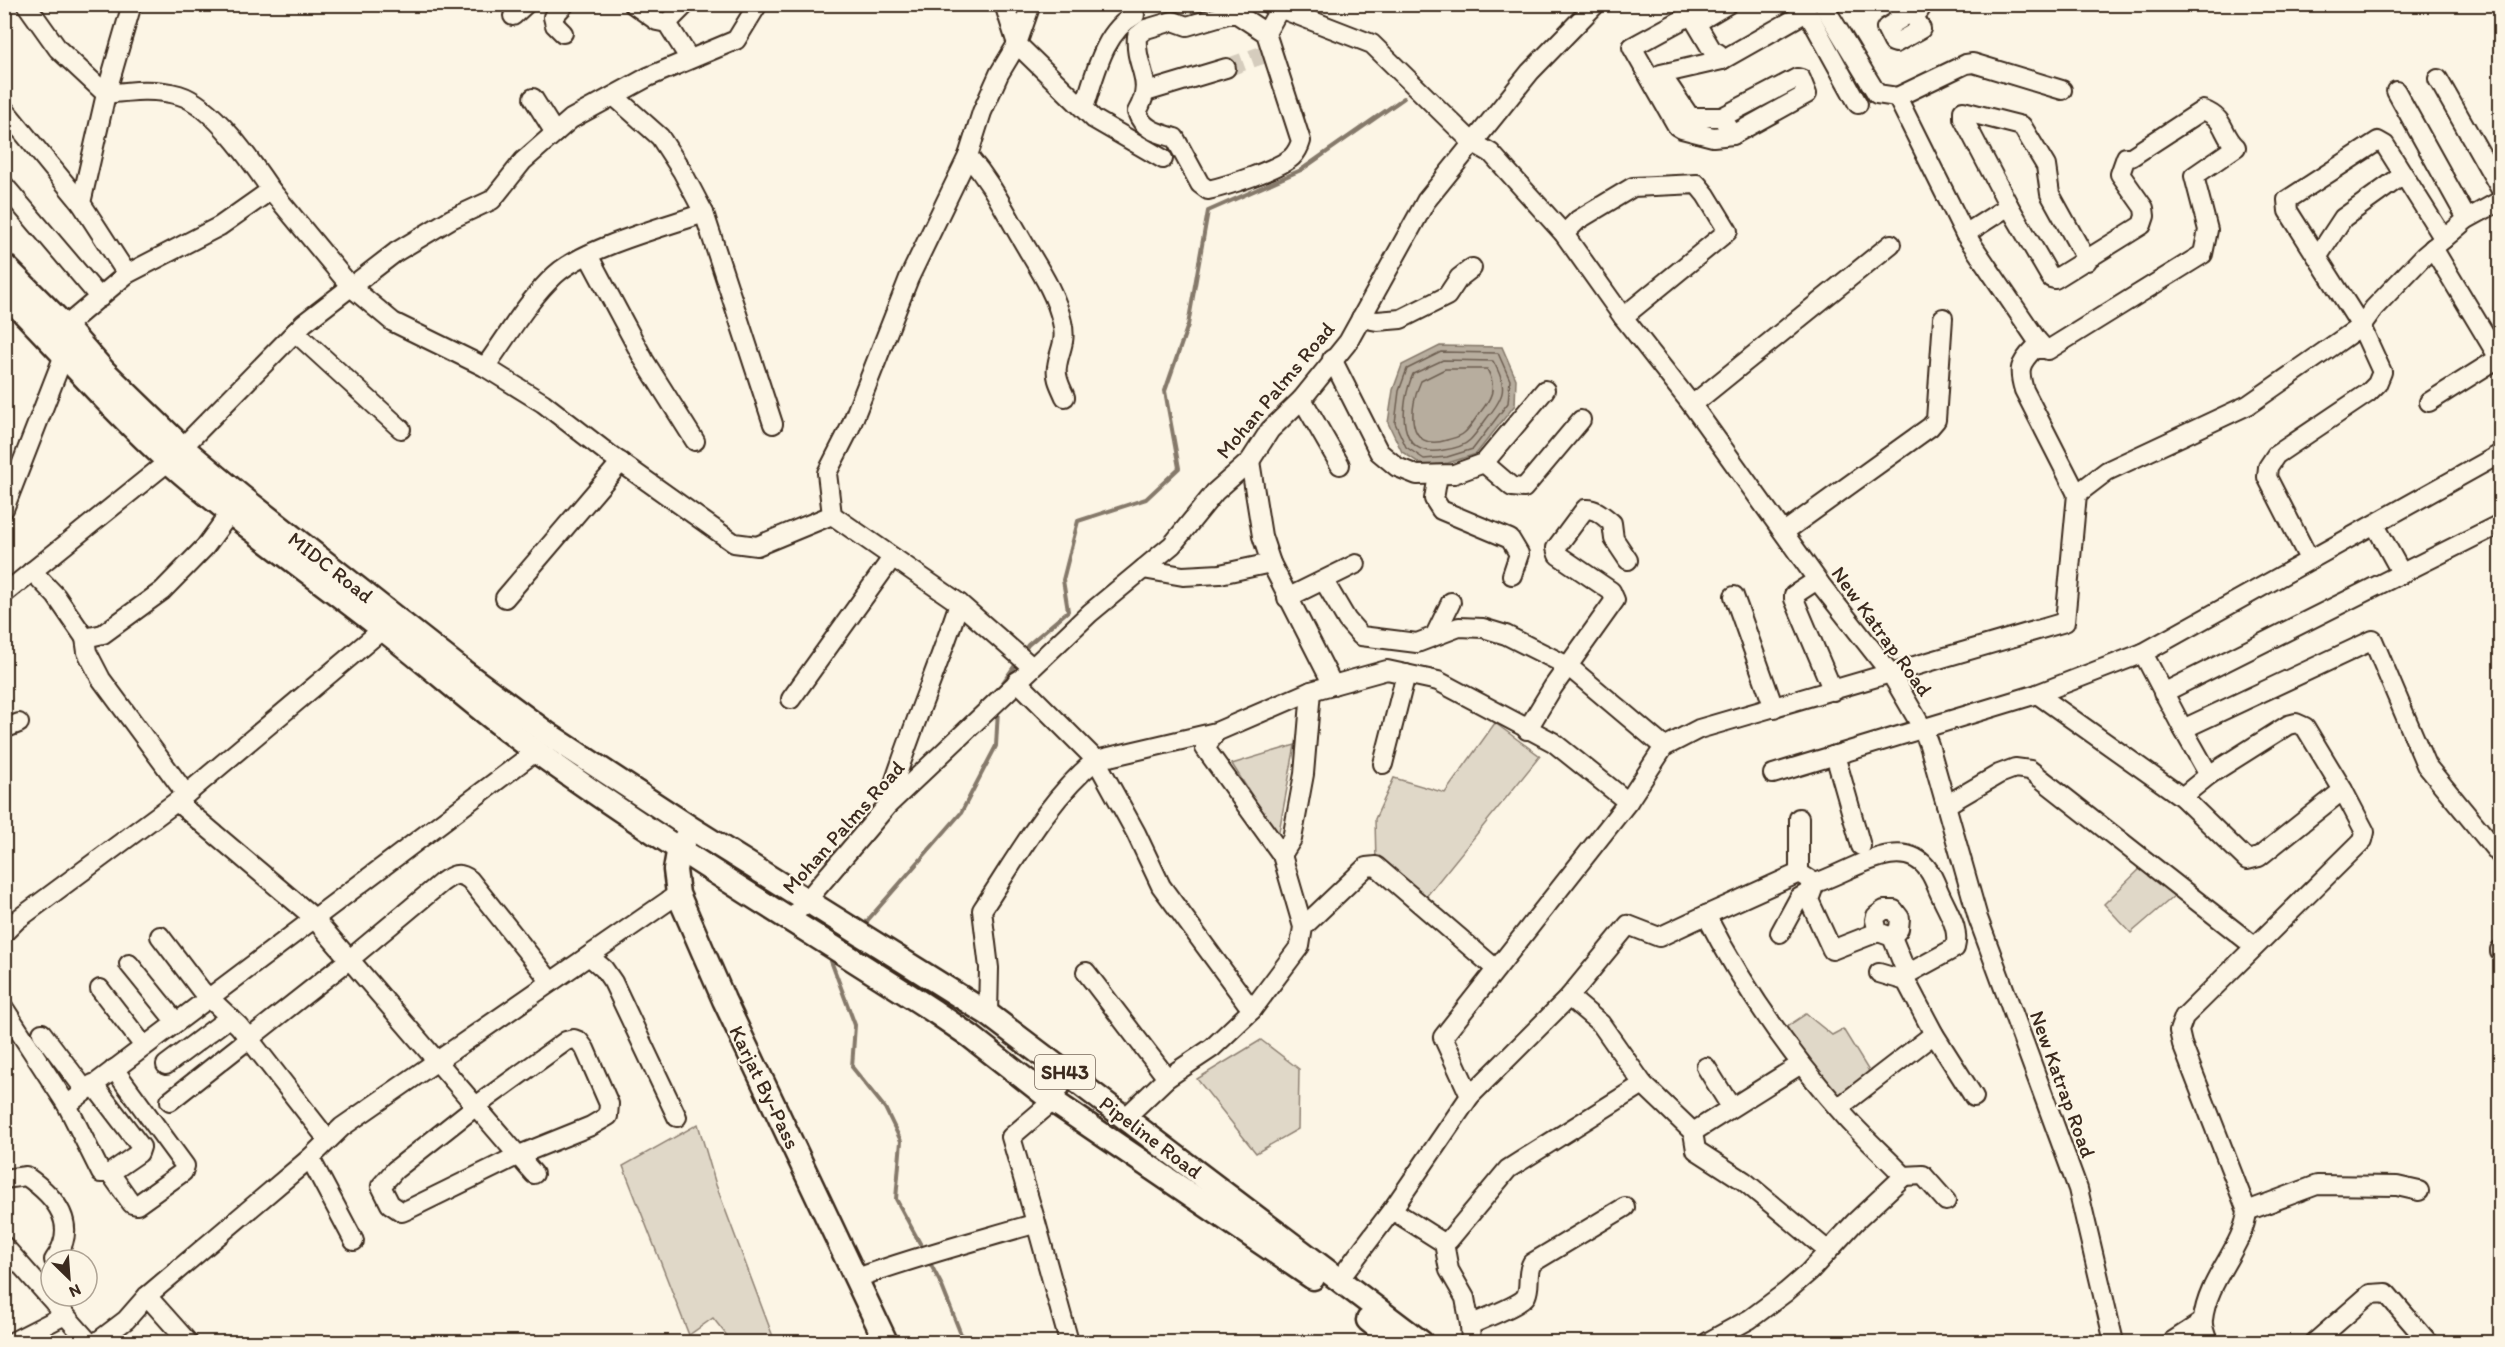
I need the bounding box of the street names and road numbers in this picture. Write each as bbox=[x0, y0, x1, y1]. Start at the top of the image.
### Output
street label: Mohan Palms Road bbox=[1211, 316, 1340, 463]
street label: MIDC Road bbox=[283, 526, 379, 608]
street label: New Katrap Road bbox=[1826, 561, 1938, 701]
street label: Mohan Palms Road bbox=[777, 755, 910, 899]
street label: New Katrap Road bbox=[2025, 1007, 2101, 1161]
street label: Karjat By-Pass bbox=[724, 1021, 806, 1153]
road number: SH43 bbox=[1035, 1055, 1095, 1089]
street label: Pipeline Road bbox=[1095, 1090, 1208, 1184]

